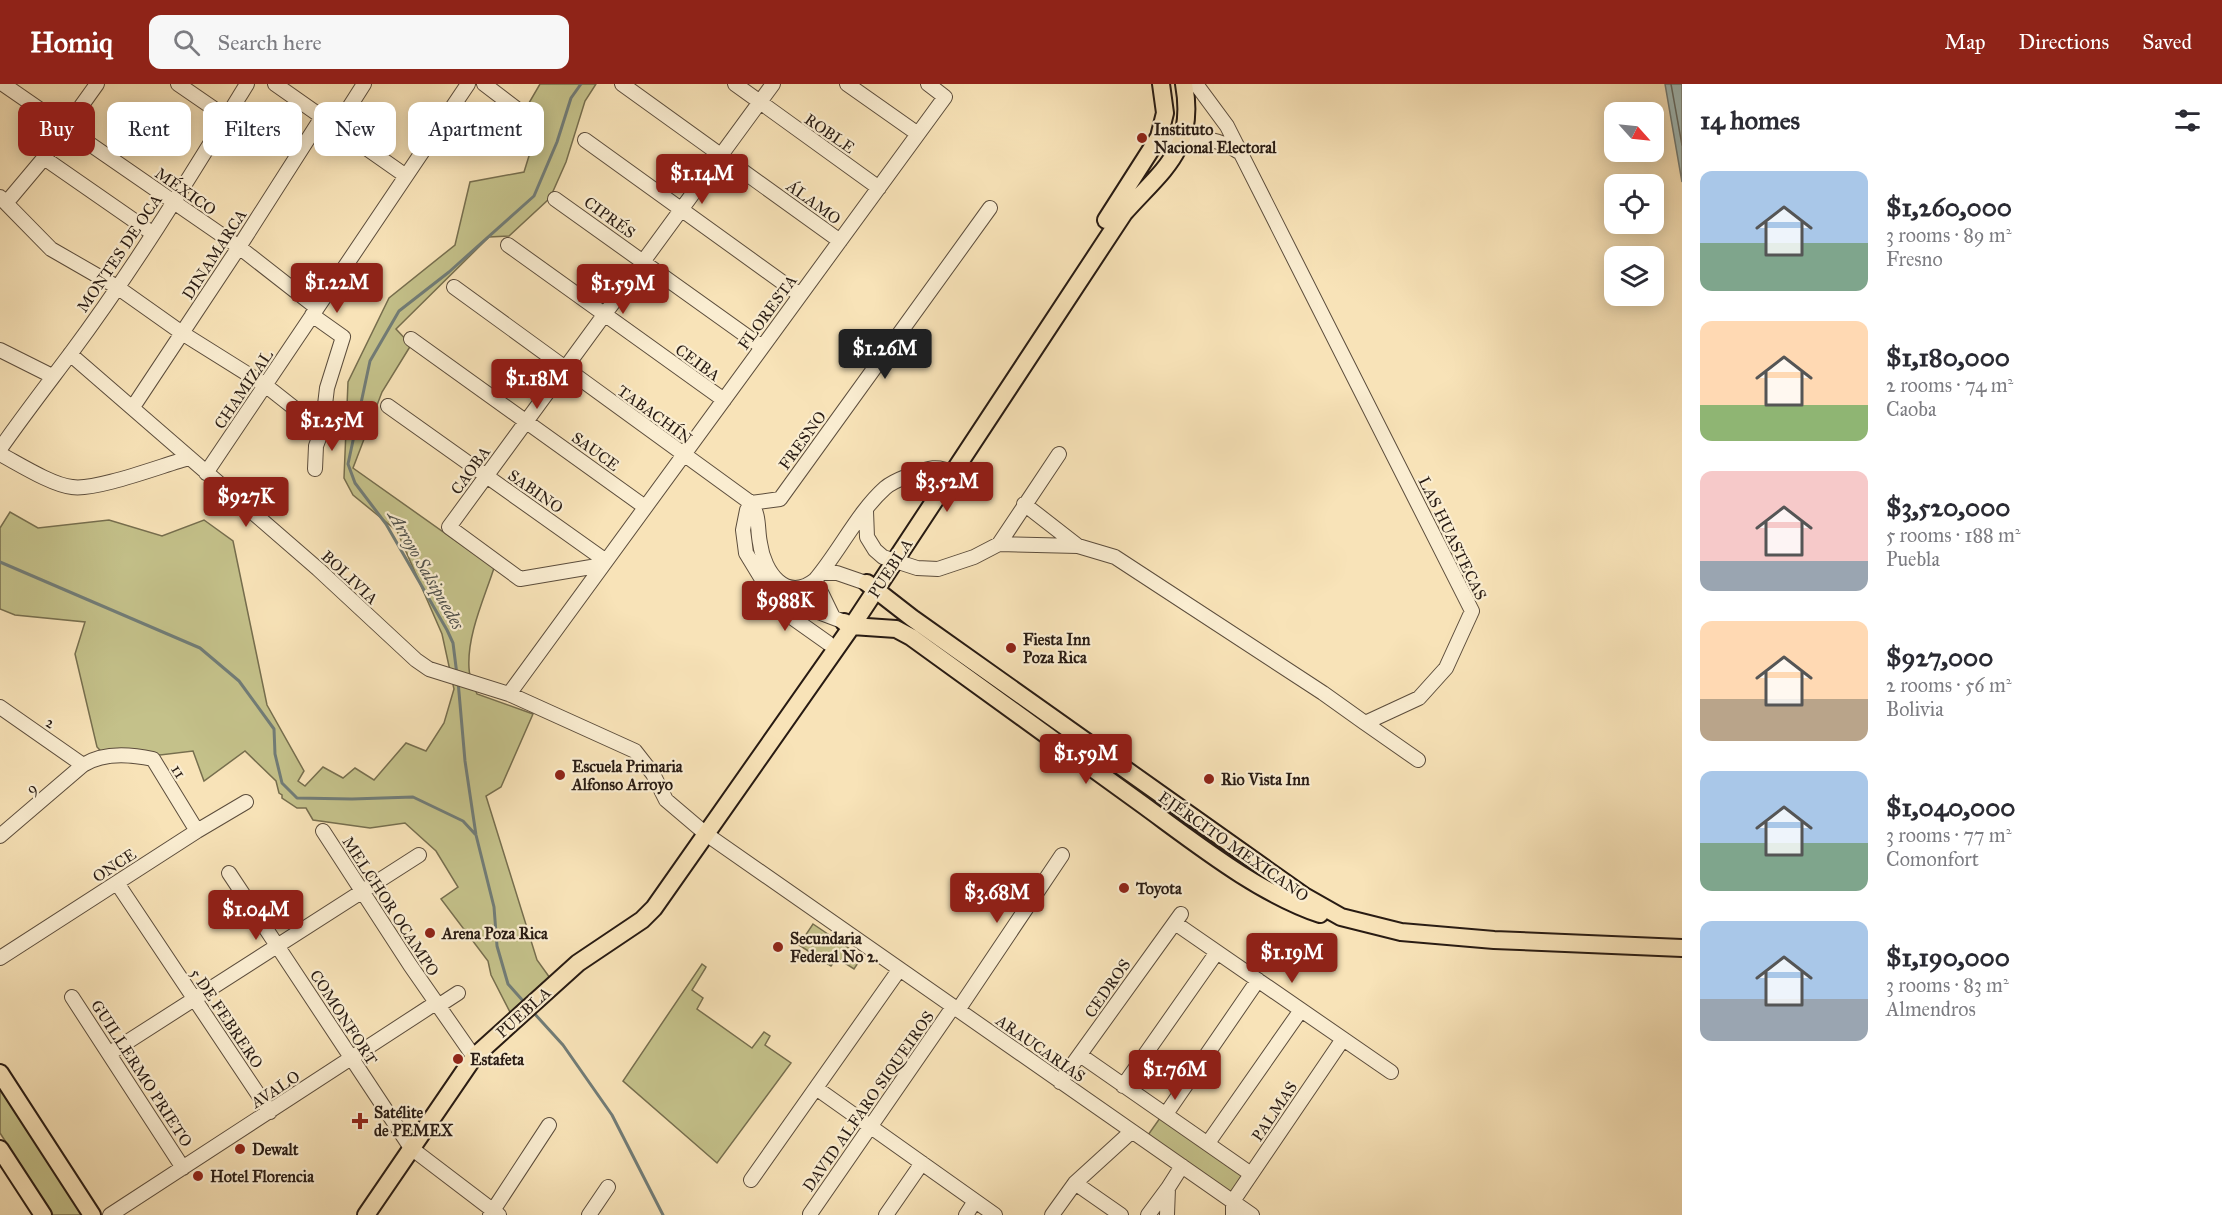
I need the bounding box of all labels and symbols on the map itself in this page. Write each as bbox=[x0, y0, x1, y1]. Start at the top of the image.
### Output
north arrow bbox=[1604, 102, 1664, 162]
street label: ROBLE bbox=[801, 109, 858, 157]
place label: Instituto Nacional Electoral bbox=[1154, 120, 1277, 157]
marker: Instituto Nacional Electoral bbox=[1135, 131, 1149, 145]
pin: $1.14M bbox=[653, 154, 751, 205]
street label: MÉXICO bbox=[152, 162, 221, 219]
street label: ÁLAMO bbox=[782, 175, 845, 228]
street label: MONTES DE OCA bbox=[73, 191, 166, 316]
street label: CIPRÉS bbox=[580, 191, 640, 242]
street label: DINAMARCA bbox=[178, 206, 251, 303]
pin: $1.22M bbox=[288, 263, 386, 314]
pin: $1.59M bbox=[574, 264, 672, 315]
street label: FLORESTA bbox=[734, 271, 801, 353]
pin: $1.26M bbox=[836, 329, 934, 380]
street label: CEIBA bbox=[672, 340, 724, 385]
street label: CHAMIZAL bbox=[210, 346, 277, 433]
pin: $1.18M bbox=[488, 359, 586, 410]
street label: TABACHÍN bbox=[614, 379, 697, 448]
pin: $1.25M bbox=[283, 401, 381, 452]
street label: FRESNO bbox=[775, 407, 830, 473]
street label: SAUCE bbox=[568, 428, 623, 475]
street label: CAOBA bbox=[447, 442, 494, 498]
pin: $3.52M bbox=[898, 462, 996, 513]
street label: SABINO bbox=[504, 466, 567, 517]
street label: LAS HUASTECAS bbox=[1414, 473, 1491, 603]
pin: $927K bbox=[204, 477, 288, 528]
water label: Arroyo Salsipuedes bbox=[381, 505, 469, 635]
street label: PUEBLA bbox=[864, 535, 917, 601]
street label: BOLIVIA bbox=[318, 547, 382, 608]
pin: $988K bbox=[743, 581, 827, 632]
place label: Fiesta Inn Poza Rica bbox=[1023, 630, 1091, 667]
marker: Fiesta Inn Poza Rica bbox=[1004, 641, 1018, 655]
street label: 2 bbox=[42, 712, 59, 733]
pin: $1.59M bbox=[1037, 734, 1135, 785]
place label: Escuela Primaria Alfonso Arroyo bbox=[571, 757, 684, 795]
street label: 11 bbox=[167, 761, 190, 782]
marker: Escuela Primaria Alfonso Arroyo bbox=[553, 768, 567, 782]
place label: Rio Vista Inn bbox=[1221, 770, 1310, 789]
marker: Rio Vista Inn bbox=[1202, 772, 1216, 786]
street label: 9 bbox=[22, 778, 41, 798]
street label: EJÉRCITO MEXICANO bbox=[1154, 786, 1314, 906]
street label: MELCHOR OCAMPO bbox=[338, 833, 443, 980]
street label: ONCE bbox=[89, 844, 139, 886]
pin: $3.68M bbox=[948, 873, 1046, 924]
place label: Toyota bbox=[1135, 879, 1183, 899]
marker: Toyota bbox=[1117, 881, 1131, 895]
pin: $1.04M bbox=[207, 890, 305, 941]
place label: Arena Poza Rica bbox=[441, 924, 549, 943]
marker: Arena Poza Rica bbox=[423, 926, 437, 940]
place label: Secundaria Federal No 2. bbox=[790, 929, 878, 966]
pin: $1.19M bbox=[1243, 933, 1341, 984]
marker: Secundaria Federal No 2. bbox=[771, 940, 785, 954]
street label: CEDROS bbox=[1080, 955, 1134, 1021]
street label: 5 DE FEBRERO bbox=[186, 965, 267, 1072]
street label: COMONFORT bbox=[306, 966, 381, 1068]
street label: PUEBLA bbox=[492, 983, 555, 1042]
street label: GUILLERMO PRIETO bbox=[87, 996, 196, 1150]
street label: DAVID ALFARO SIQUEIROS bbox=[799, 1007, 938, 1195]
street label: ARAUCARIAS bbox=[992, 1010, 1089, 1086]
place label: Estafeta bbox=[470, 1050, 525, 1069]
pin: $1.76M bbox=[1126, 1050, 1224, 1101]
marker: Estafeta bbox=[451, 1052, 465, 1066]
street label: AVALO bbox=[246, 1067, 303, 1113]
street label: PALMAS bbox=[1248, 1078, 1301, 1145]
place label: Satélite de PEMEX bbox=[374, 1103, 454, 1140]
marker: Satélite de PEMEX bbox=[351, 1112, 369, 1130]
place label: Dewalt bbox=[252, 1140, 299, 1159]
marker: Dewalt bbox=[233, 1142, 247, 1156]
place label: Hotel Florencia bbox=[210, 1167, 315, 1186]
marker: Hotel Florencia bbox=[191, 1169, 205, 1183]

